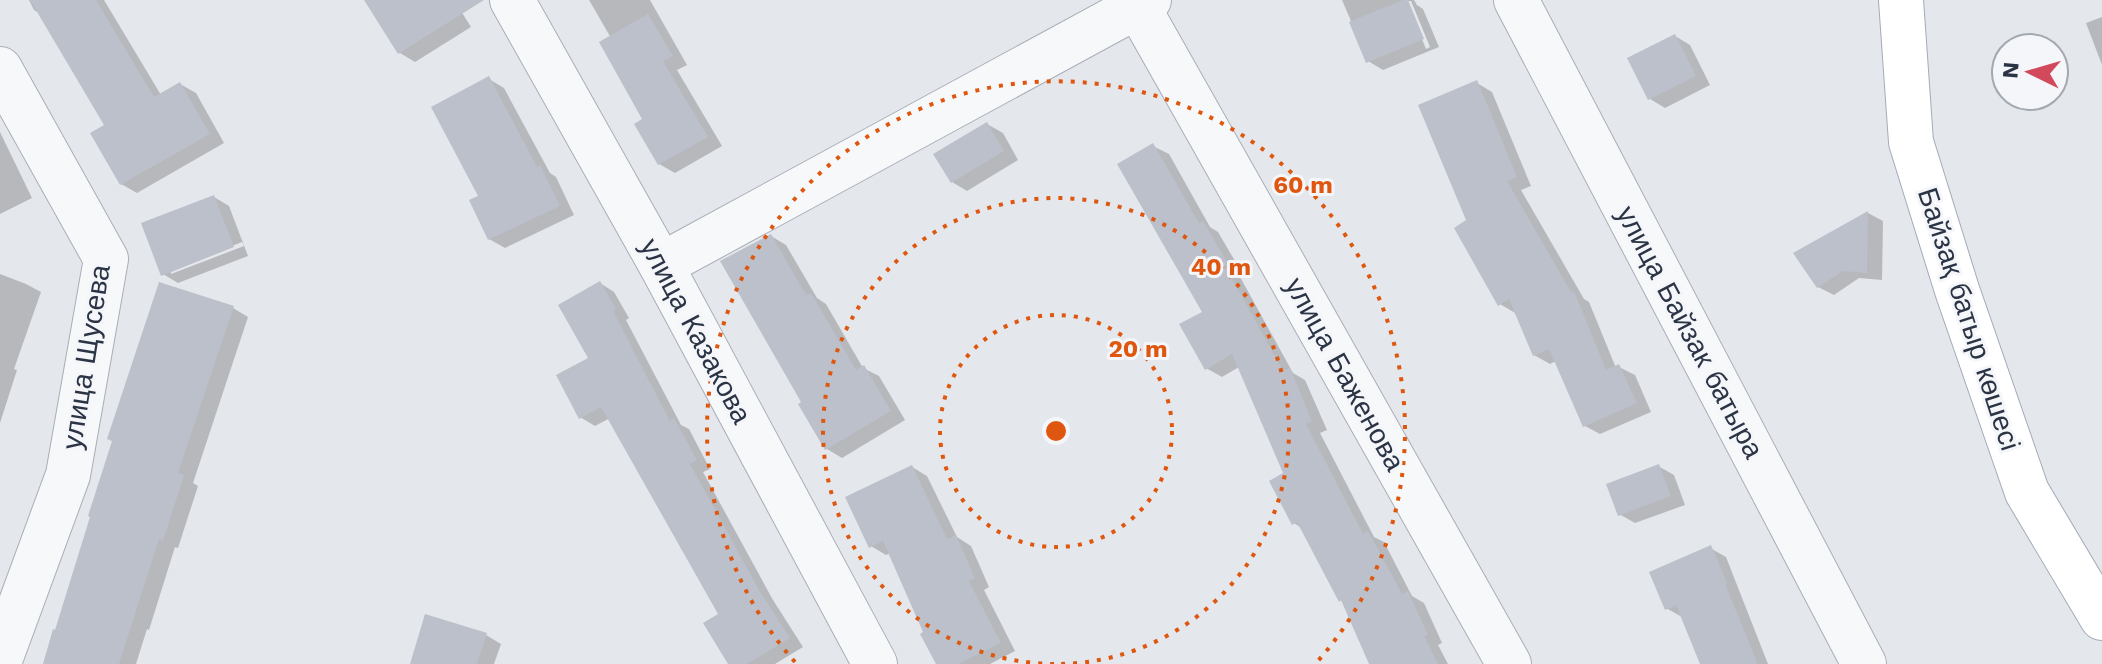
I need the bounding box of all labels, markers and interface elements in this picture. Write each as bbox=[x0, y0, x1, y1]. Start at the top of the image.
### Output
north arrow bbox=[1990, 32, 2070, 112]
text: N bbox=[1997, 61, 2024, 80]
text: 60 m bbox=[1273, 171, 1333, 199]
street label: Байзақ батыр көшесі bbox=[1911, 183, 2027, 455]
street label: улица Байзак батыра bbox=[1610, 200, 1771, 464]
street label: улица Казакова bbox=[633, 233, 759, 430]
text: 40 m bbox=[1191, 253, 1251, 281]
street label: улица Щусева bbox=[55, 262, 117, 452]
street label: улица Баженова bbox=[1278, 272, 1412, 477]
text: 20 m bbox=[1108, 335, 1168, 363]
centre of rings bbox=[1042, 417, 1070, 445]

